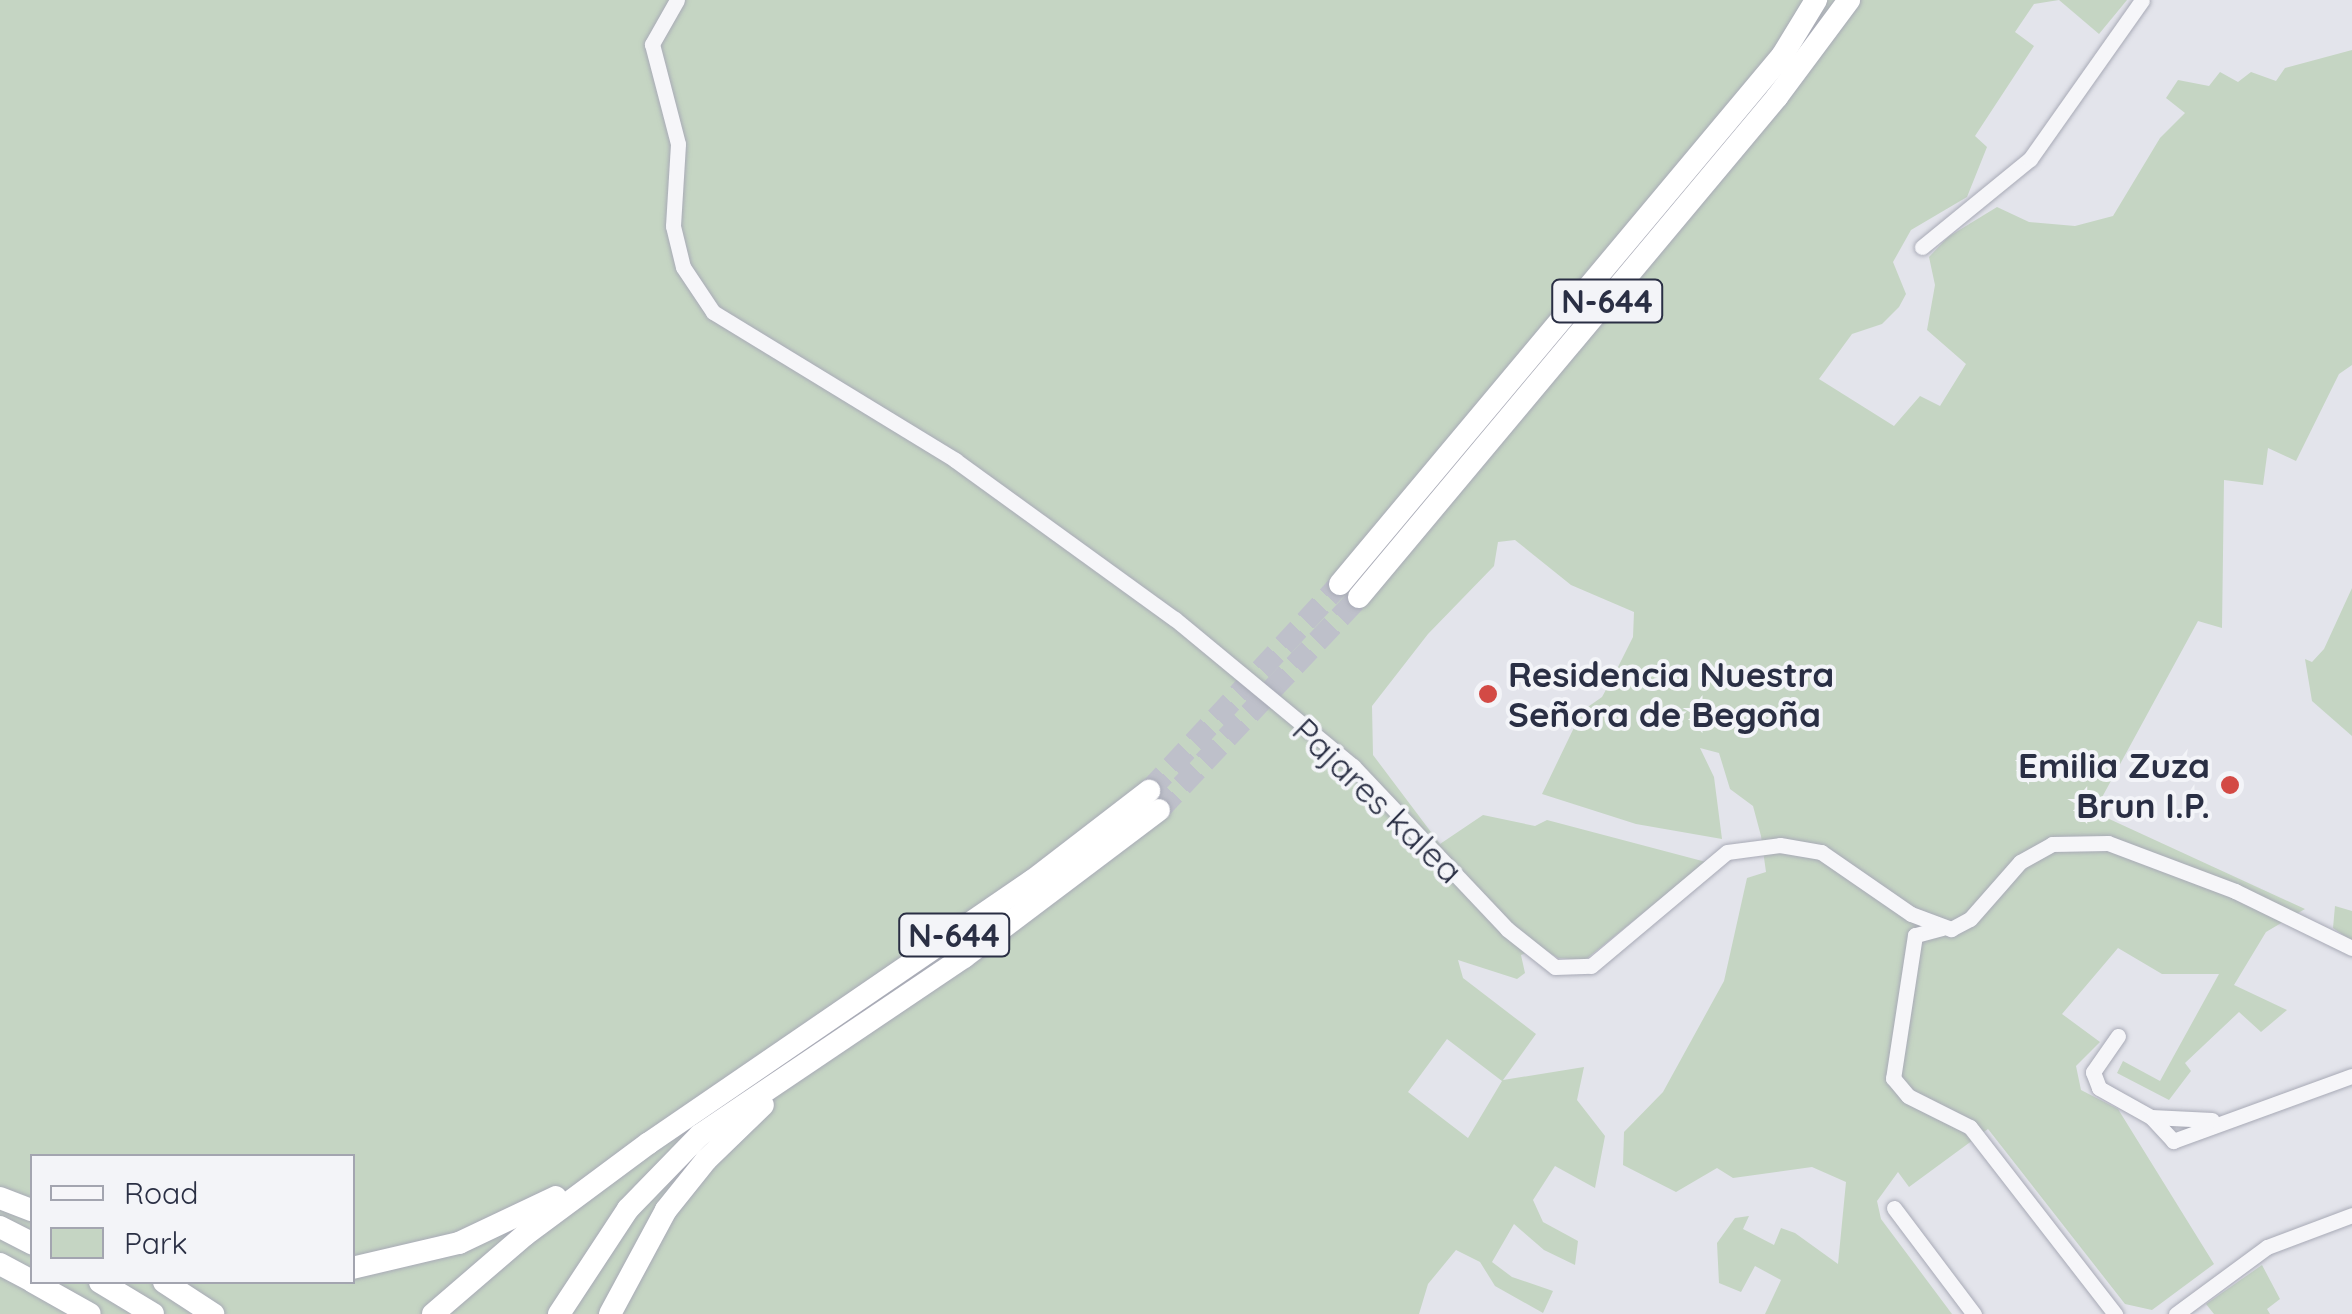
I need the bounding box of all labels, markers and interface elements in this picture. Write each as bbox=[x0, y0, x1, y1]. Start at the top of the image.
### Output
road number: N-644 bbox=[1550, 274, 1664, 328]
place label: Residencia Nuestra Señora de Begoña bbox=[1508, 653, 1834, 735]
marker: Residencia Nuestra Señora de Begoña bbox=[1477, 683, 1499, 705]
street label: Pajares kalea bbox=[1284, 709, 1472, 891]
place label: Emilia Zuza Brun I.P. bbox=[2018, 744, 2210, 826]
marker: Emilia Zuza Brun I.P. bbox=[2219, 774, 2241, 796]
road number: N-644 bbox=[896, 908, 1012, 962]
legend bbox=[30, 1154, 355, 1284]
text: Road bbox=[124, 1174, 198, 1212]
text: Park bbox=[124, 1224, 188, 1262]

